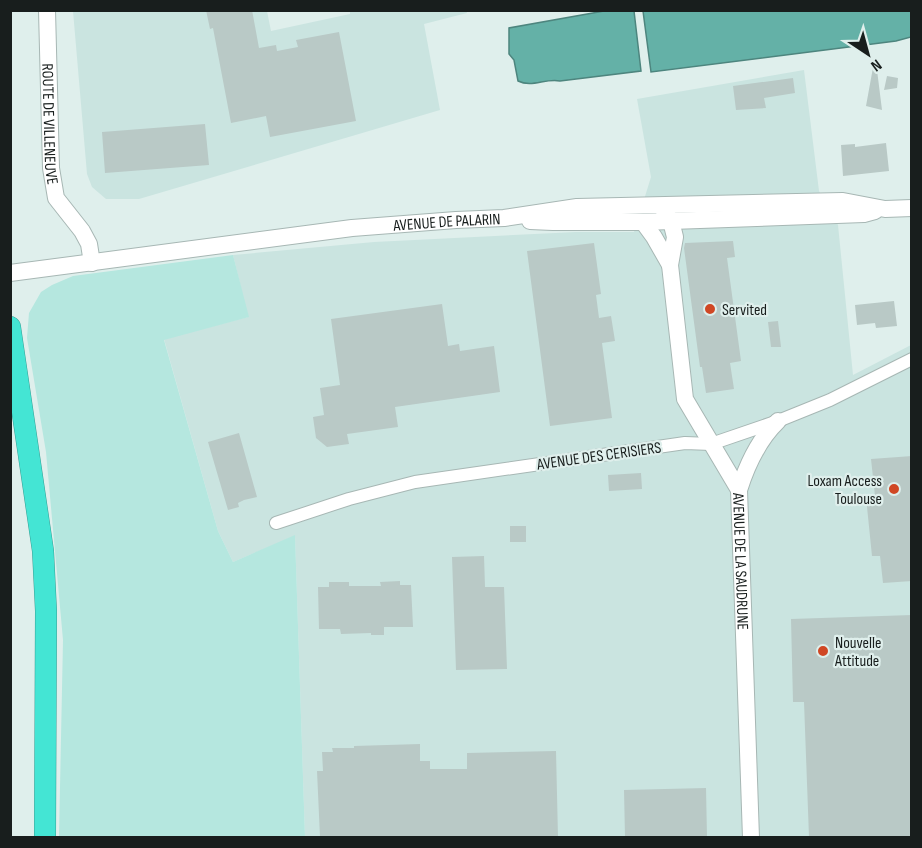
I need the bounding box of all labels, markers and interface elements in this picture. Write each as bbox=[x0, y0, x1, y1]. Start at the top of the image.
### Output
north arrow bbox=[838, 24, 898, 84]
text: N bbox=[867, 55, 885, 75]
street label: ROUTE DE VILLENEUVE bbox=[37, 63, 62, 186]
street label: AVENUE DE PALARIN bbox=[392, 210, 501, 236]
place label: Servited bbox=[722, 301, 767, 320]
marker: Servited bbox=[703, 302, 717, 316]
street label: AVENUE DES CERISIERS bbox=[535, 438, 663, 475]
place label: Loxam Access Toulouse bbox=[807, 472, 882, 509]
marker: Loxam Access Toulouse bbox=[887, 482, 901, 496]
street label: AVENUE DE LA SAUDRUNE bbox=[728, 491, 752, 630]
place label: Nouvelle Attitude bbox=[834, 634, 881, 671]
marker: Nouvelle Attitude bbox=[816, 644, 830, 658]

